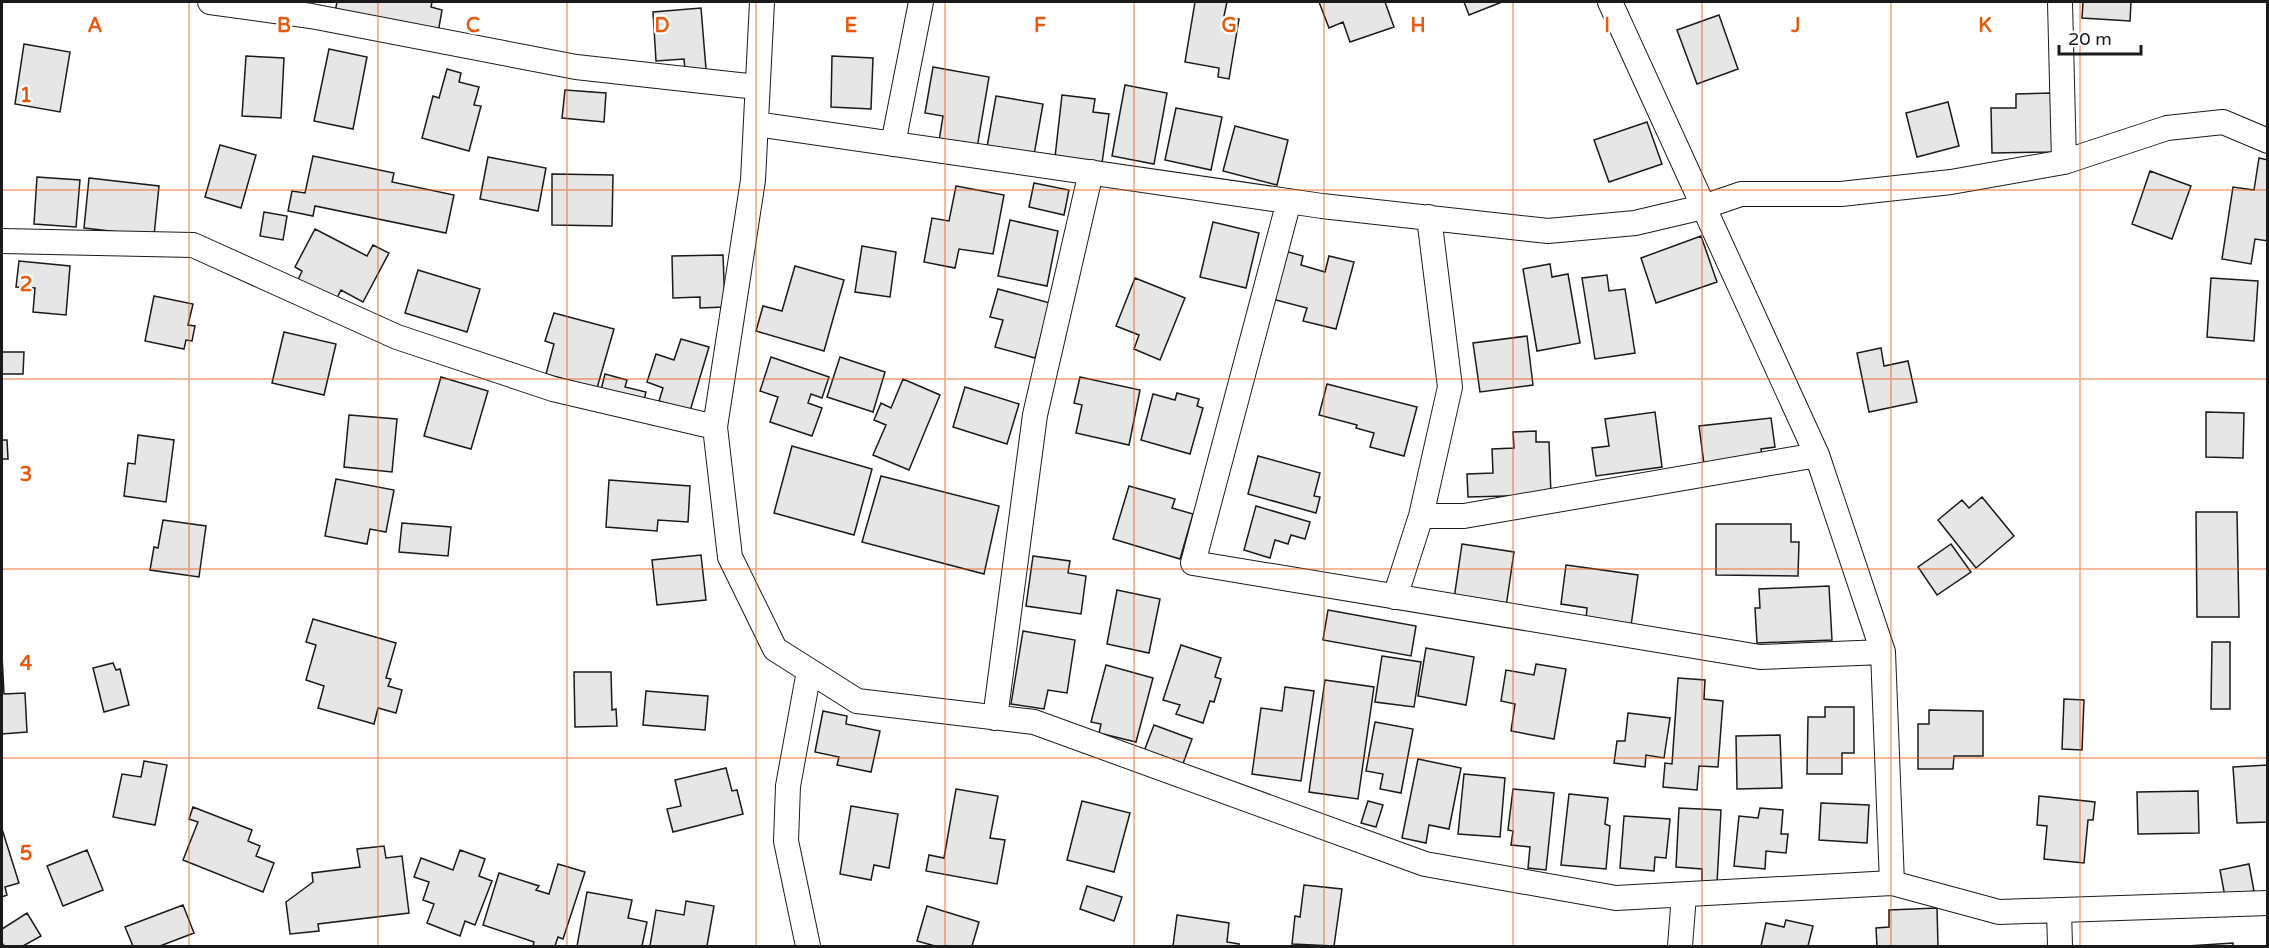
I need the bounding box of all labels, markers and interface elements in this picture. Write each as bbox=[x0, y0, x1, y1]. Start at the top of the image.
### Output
text: A bbox=[88, 14, 103, 38]
text: B bbox=[277, 14, 291, 38]
text: C bbox=[466, 14, 480, 38]
text: D bbox=[654, 14, 670, 38]
text: E bbox=[845, 14, 858, 38]
text: F bbox=[1034, 14, 1046, 38]
text: G bbox=[1221, 14, 1237, 38]
text: H bbox=[1410, 14, 1426, 38]
text: I bbox=[1604, 14, 1610, 38]
text: J bbox=[1790, 14, 1801, 38]
text: K bbox=[1978, 14, 1992, 38]
scale bar bbox=[2059, 18, 2142, 56]
text: 20 m bbox=[2068, 28, 2112, 50]
text: 1 bbox=[20, 84, 32, 108]
text: 2 bbox=[20, 273, 32, 297]
text: 3 bbox=[20, 463, 32, 487]
text: 4 bbox=[20, 652, 33, 676]
text: 5 bbox=[20, 842, 32, 866]

